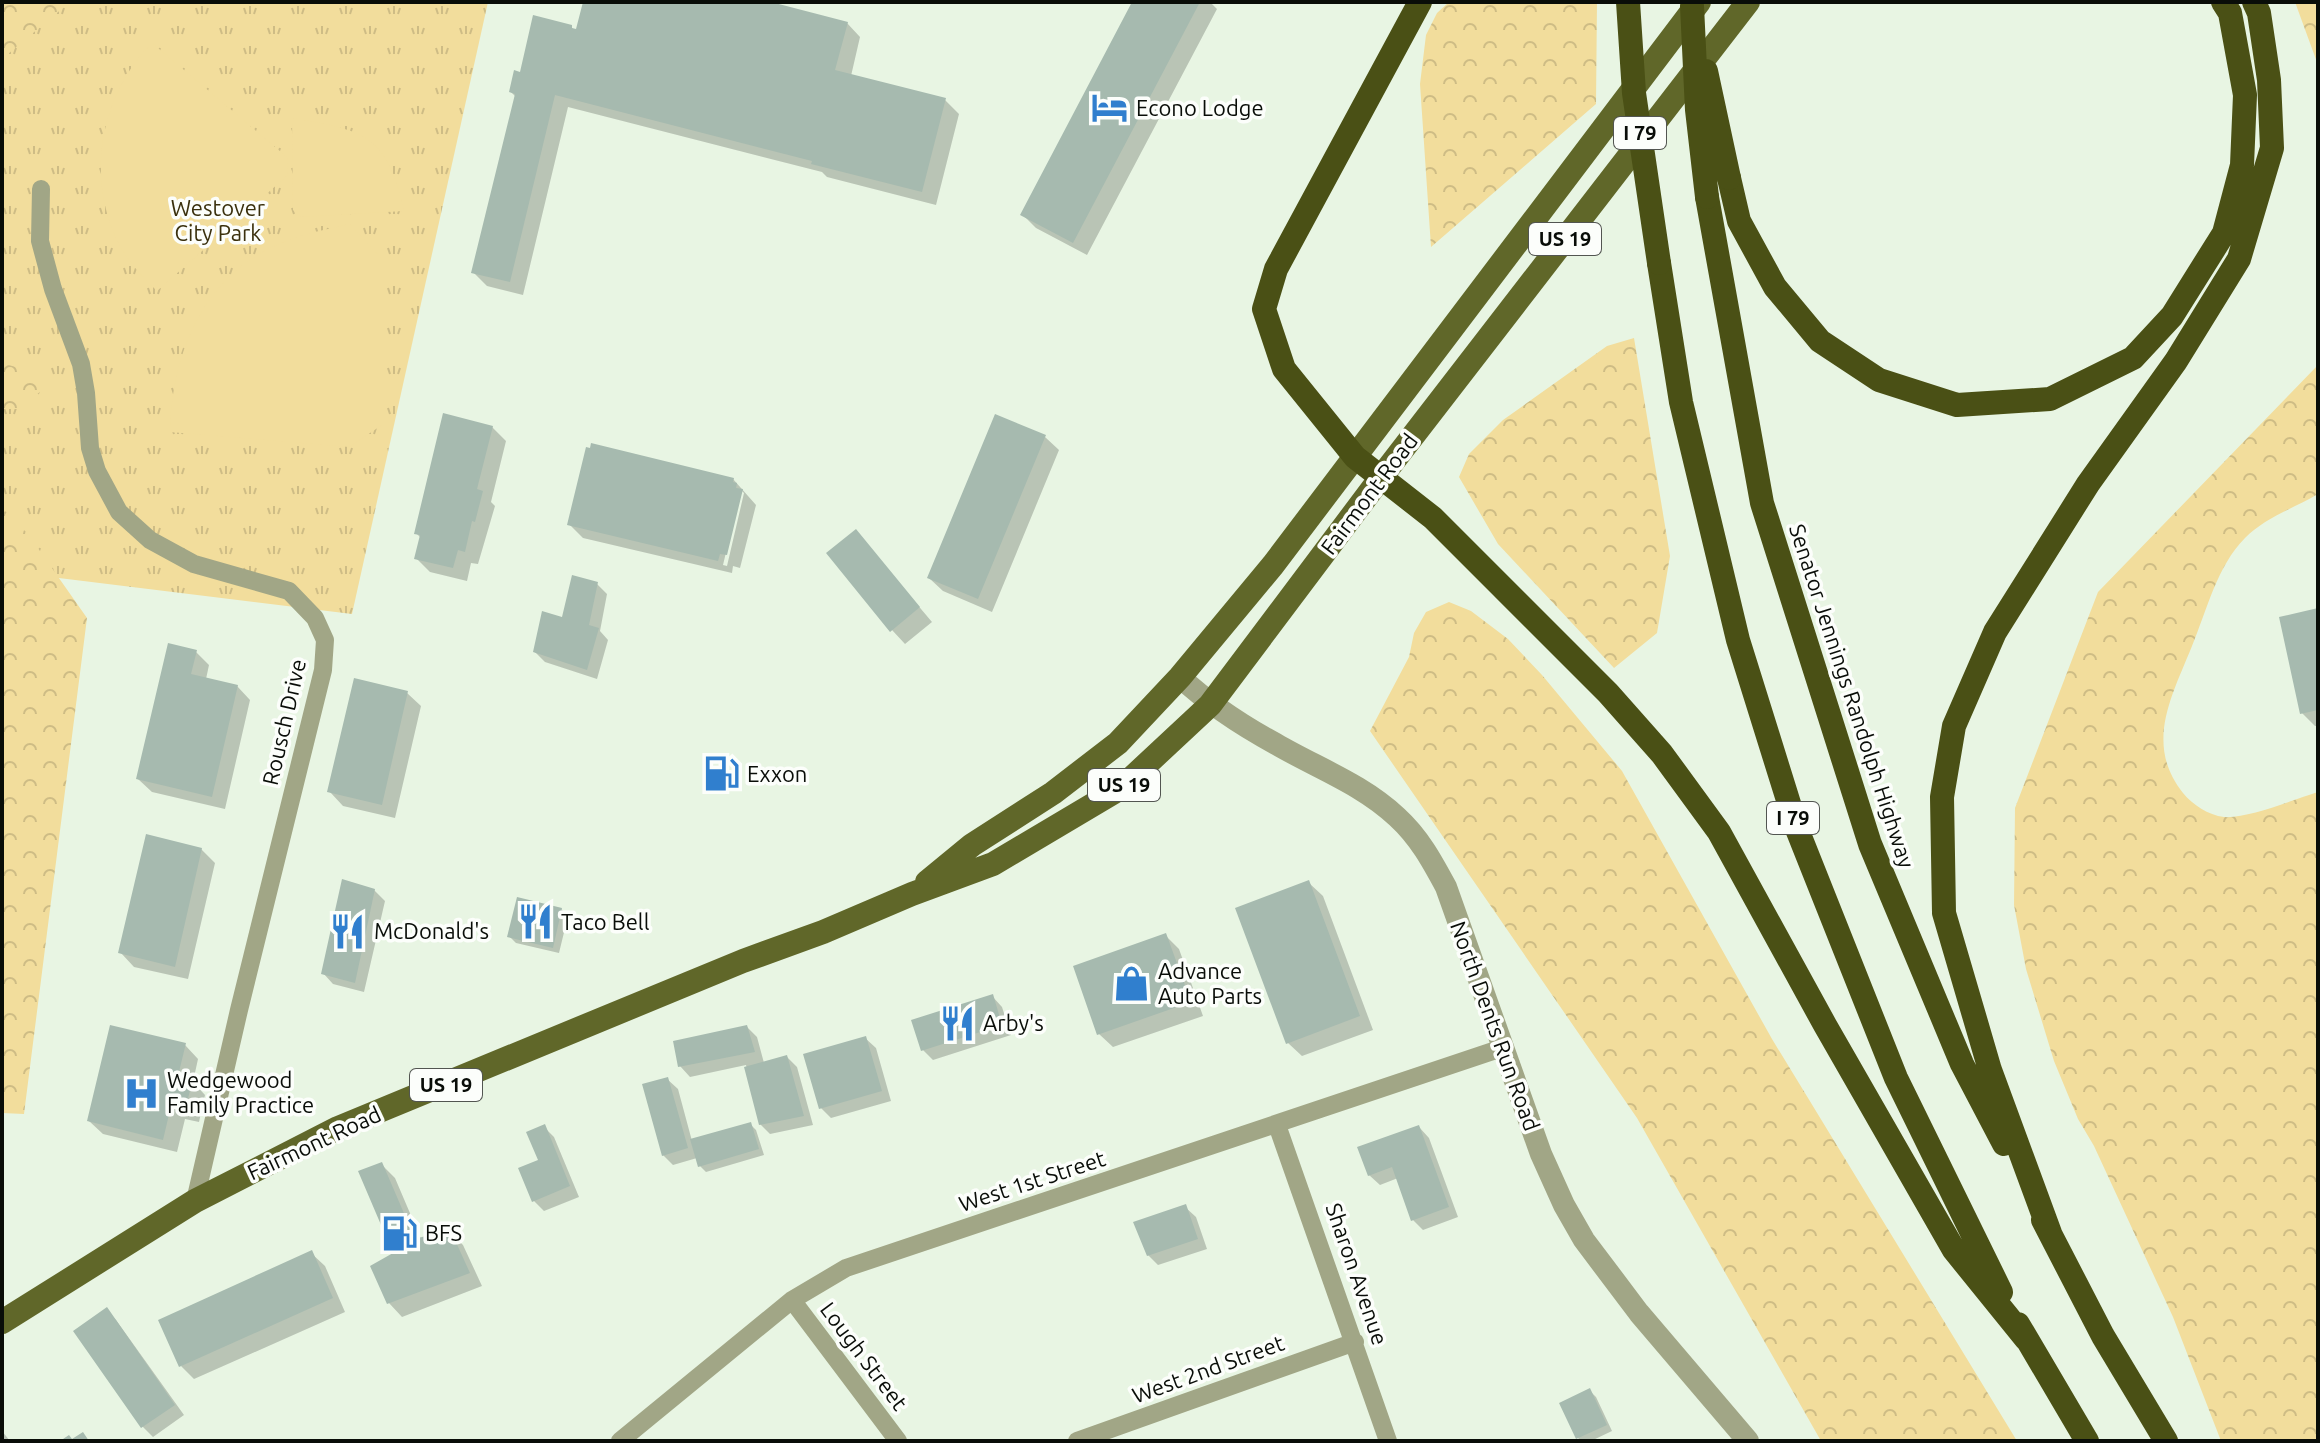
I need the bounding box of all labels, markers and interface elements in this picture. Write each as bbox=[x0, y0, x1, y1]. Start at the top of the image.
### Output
hotel icon: Econo Lodge bbox=[1091, 89, 1129, 127]
place label: Econo Lodge bbox=[1136, 95, 1264, 120]
road number: I 79 bbox=[1614, 117, 1666, 149]
park label: Westover City Park bbox=[171, 195, 266, 245]
road number: US 19 bbox=[1529, 223, 1601, 255]
street label: Fairmont Road bbox=[1315, 428, 1422, 559]
street label: Senator Jennings Randolph Highway bbox=[1785, 521, 1920, 871]
street label: Rousch Drive bbox=[257, 656, 310, 787]
fuel station icon: Exxon bbox=[702, 755, 740, 793]
place label: Exxon bbox=[747, 761, 807, 786]
road number: US 19 bbox=[1088, 769, 1160, 801]
road number: I 79 bbox=[1767, 802, 1819, 834]
restaurant icon: Taco Bell bbox=[516, 903, 554, 941]
place label: Taco Bell bbox=[561, 909, 650, 934]
restaurant icon: McDonald's bbox=[329, 912, 367, 950]
place label: McDonald's bbox=[374, 918, 489, 943]
street label: North Dents Run Road bbox=[1446, 918, 1545, 1134]
place label: Advance Auto Parts bbox=[1158, 958, 1262, 1008]
shop icon: Advance Auto Parts bbox=[1113, 965, 1151, 1003]
restaurant icon: Arby's bbox=[938, 1004, 976, 1042]
place label: Arby's bbox=[983, 1010, 1044, 1035]
place label: Wedgewood Family Practice bbox=[167, 1067, 314, 1117]
road number: US 19 bbox=[410, 1069, 482, 1101]
hospital icon: Wedgewood Family Practice bbox=[122, 1074, 160, 1112]
street label: Fairmont Road bbox=[243, 1101, 385, 1184]
street label: West 1st Street bbox=[955, 1145, 1109, 1216]
street label: Sharon Avenue bbox=[1322, 1200, 1393, 1348]
fuel station icon: BFS bbox=[380, 1214, 418, 1252]
place label: BFS bbox=[425, 1220, 462, 1245]
street label: Lough Street bbox=[816, 1297, 913, 1415]
street label: West 2nd Street bbox=[1129, 1329, 1287, 1408]

